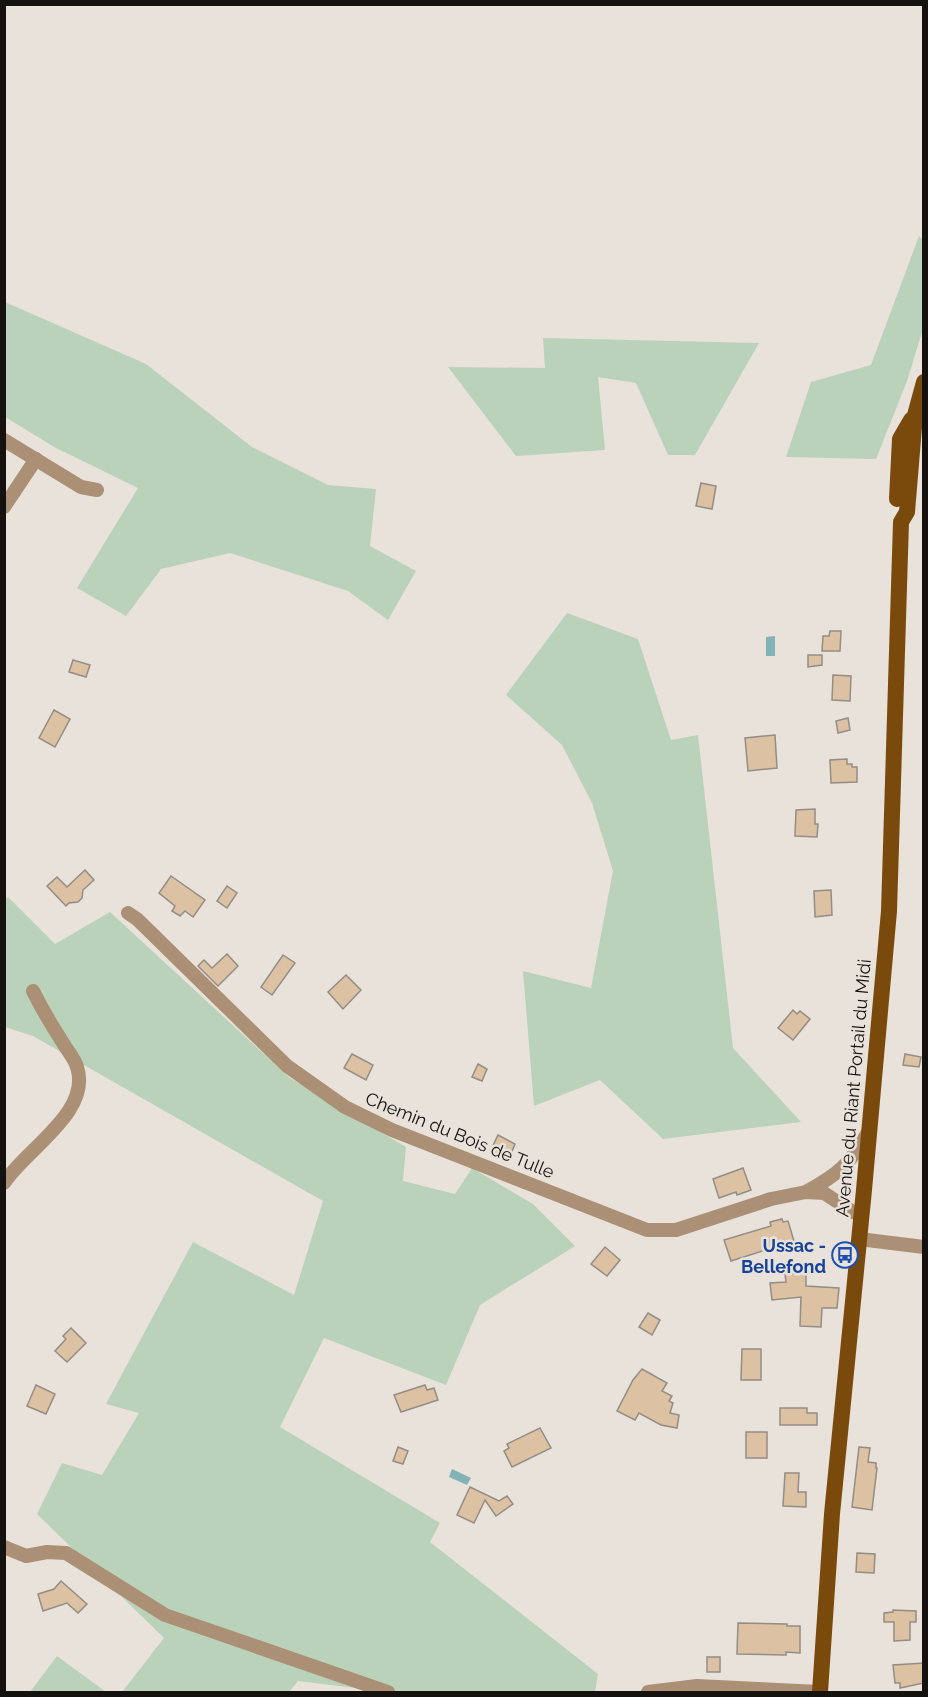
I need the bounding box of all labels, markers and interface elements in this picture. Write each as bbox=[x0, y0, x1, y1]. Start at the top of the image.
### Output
street label: Avenue du Riant Portail du Midi bbox=[831, 958, 875, 1218]
street label: Chemin du Bois de Tulle bbox=[363, 1087, 558, 1183]
place label: Ussac - Bellefond bbox=[741, 1235, 826, 1277]
bus stop icon: Ussac - Bellefond bbox=[830, 1240, 860, 1270]

